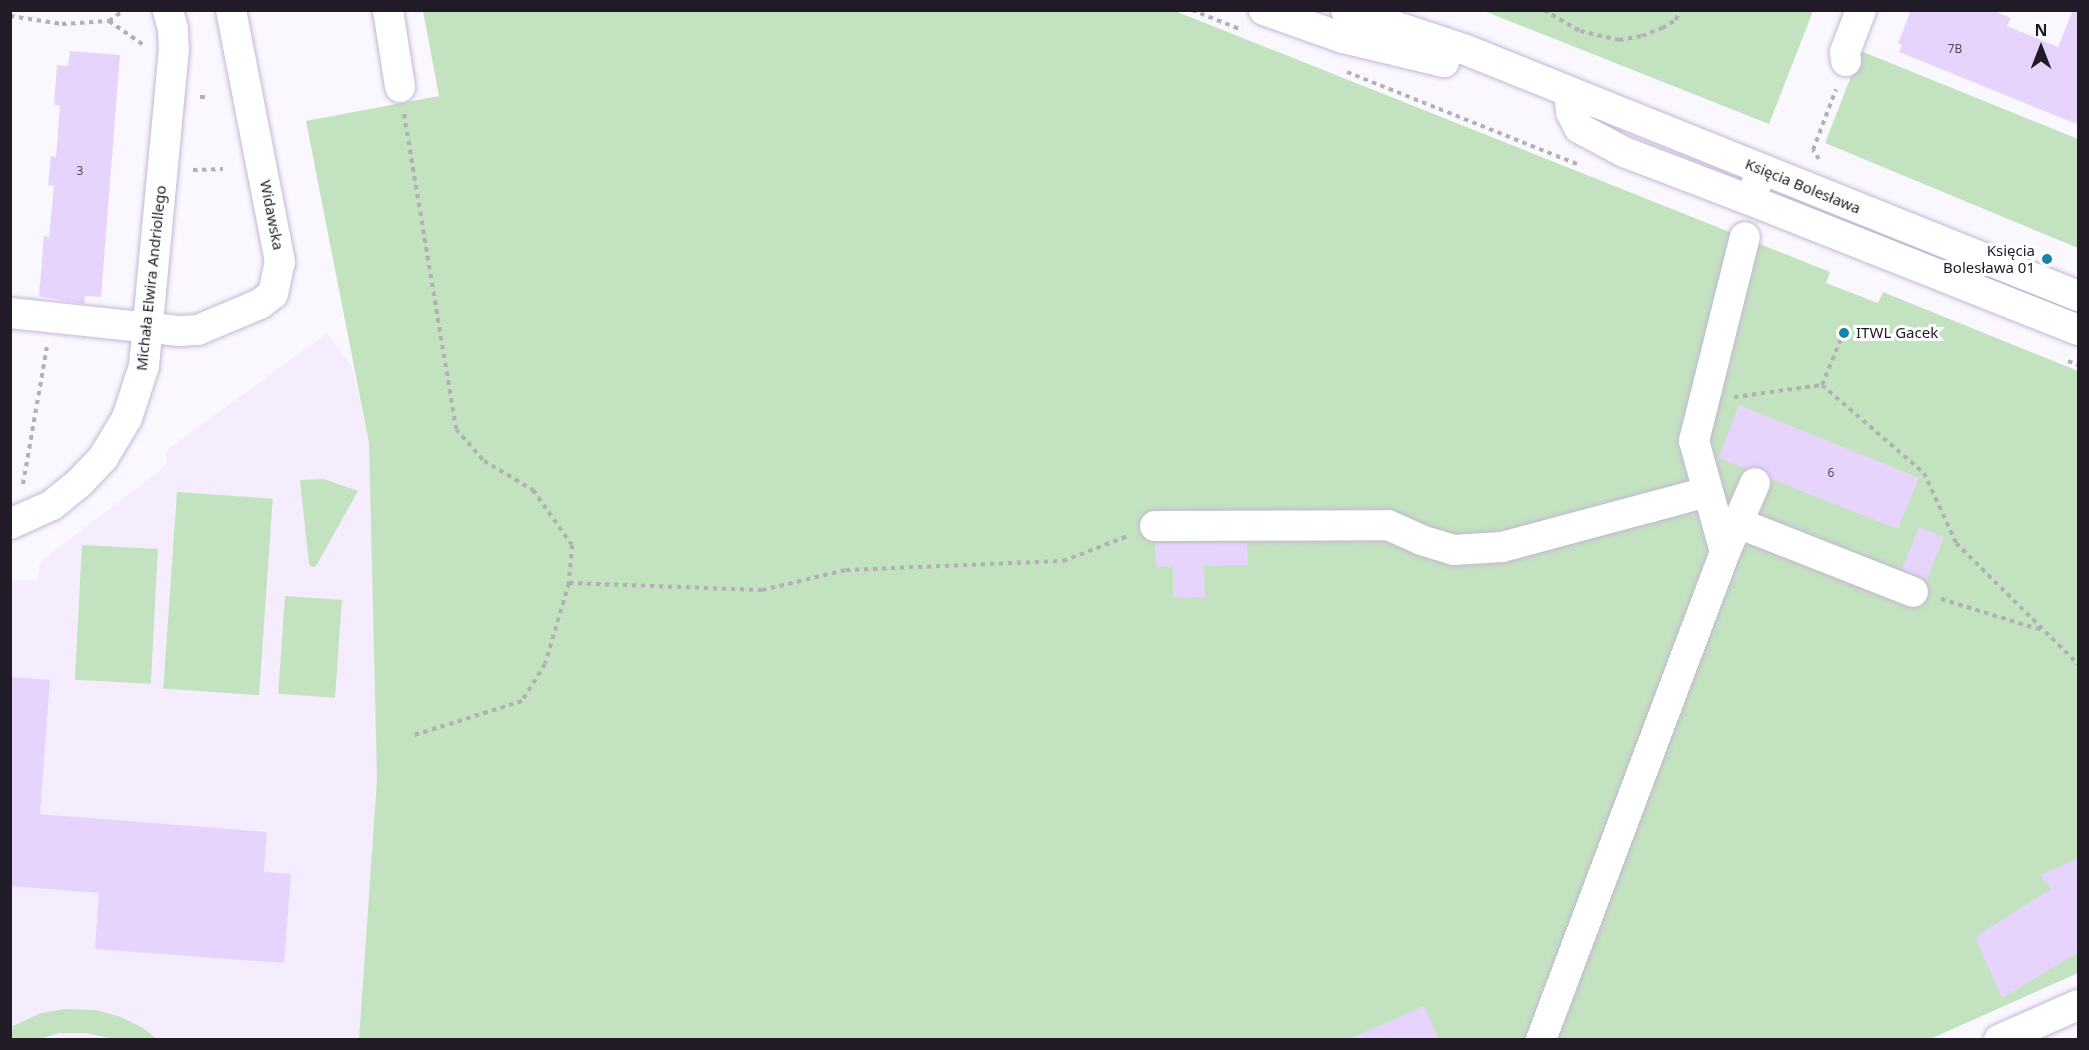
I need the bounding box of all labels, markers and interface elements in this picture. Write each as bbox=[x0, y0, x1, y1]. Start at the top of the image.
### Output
north arrow bbox=[2011, 18, 2071, 78]
text: N bbox=[2034, 19, 2048, 41]
house number: 7B bbox=[1948, 42, 1962, 56]
street label: Księcia Bolesława bbox=[1743, 155, 1863, 217]
house number: 3 bbox=[77, 164, 83, 178]
street label: Widawska bbox=[256, 179, 288, 251]
street label: Michała Elwira Andriollego bbox=[132, 184, 170, 372]
place label: Księcia Bolesława 01 bbox=[1943, 241, 2035, 276]
marker: Księcia Bolesława 01 bbox=[2040, 252, 2054, 266]
place label: ITWL Gacek bbox=[1856, 324, 1938, 342]
marker: ITWL Gacek bbox=[1837, 326, 1851, 340]
house number: 6 bbox=[1828, 466, 1834, 480]

